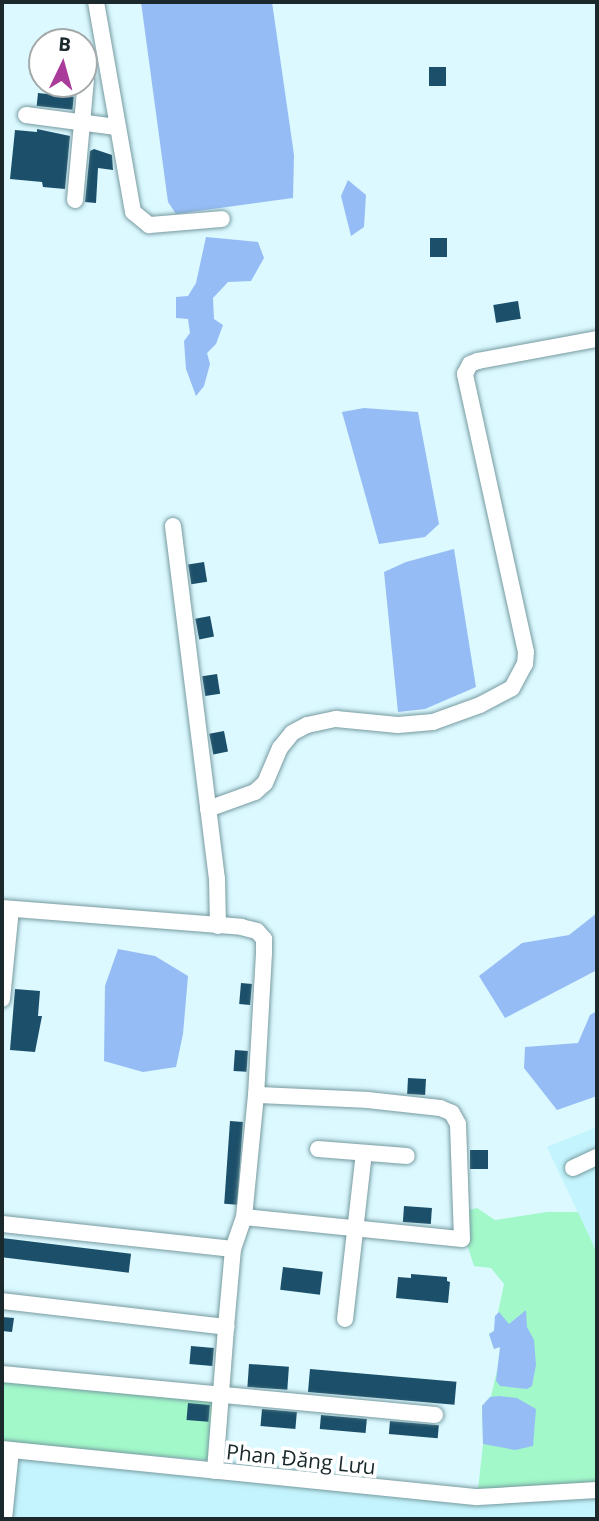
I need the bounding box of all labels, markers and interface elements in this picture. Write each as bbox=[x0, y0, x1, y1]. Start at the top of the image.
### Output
north arrow bbox=[28, 28, 98, 98]
text: B bbox=[57, 31, 72, 58]
street label: Phan Đăng Lưu bbox=[225, 1439, 377, 1479]

